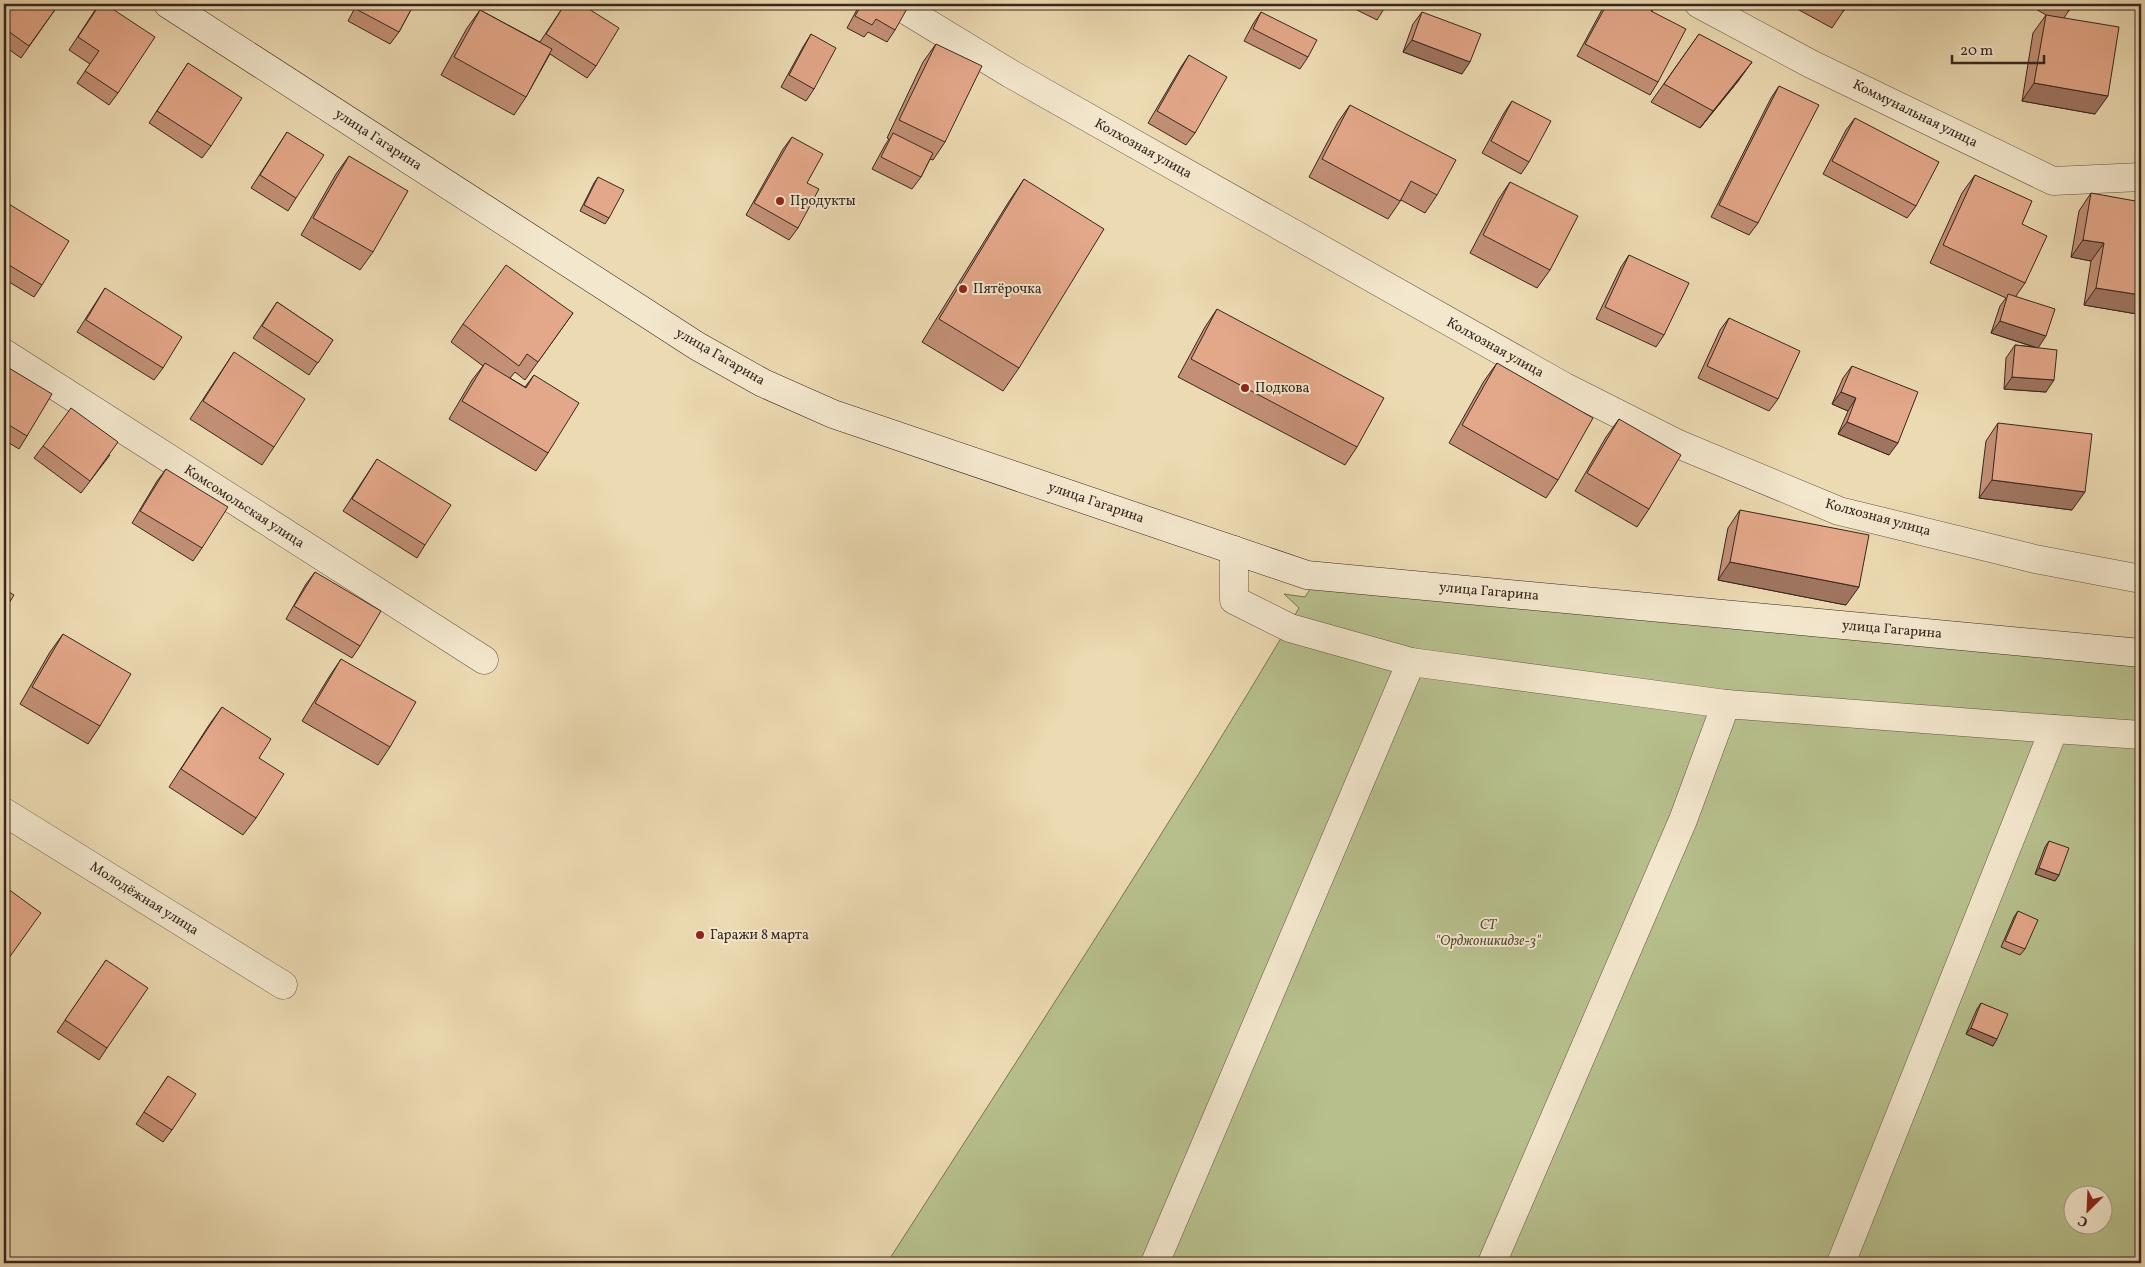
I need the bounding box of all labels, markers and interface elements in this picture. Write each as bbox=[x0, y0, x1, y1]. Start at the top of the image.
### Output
scale bar bbox=[1952, 32, 2045, 64]
text: 20 m bbox=[1960, 41, 1993, 62]
street label: Коммунальная улица bbox=[1849, 75, 1981, 153]
street label: улица Гагарина bbox=[331, 105, 425, 175]
street label: Колхозная улица bbox=[1091, 114, 1195, 184]
place label: Продукты bbox=[790, 192, 856, 211]
marker: Продукты bbox=[774, 195, 786, 207]
place label: Пятёрочка bbox=[973, 280, 1042, 299]
marker: Пятёрочка bbox=[957, 283, 969, 295]
street label: Колхозная улица bbox=[1443, 313, 1547, 383]
street label: улица Гагарина bbox=[672, 324, 768, 390]
place label: Подкова bbox=[1255, 379, 1310, 398]
marker: Подкова bbox=[1239, 382, 1251, 394]
street label: Комсомольская улица bbox=[180, 461, 308, 553]
street label: улица Гагарина bbox=[1045, 478, 1147, 528]
street label: Колхозная улица bbox=[1823, 495, 1933, 541]
street label: улица Гагарина bbox=[1438, 578, 1540, 606]
street label: улица Гагарина bbox=[1841, 616, 1943, 644]
street label: Молодёжная улица bbox=[86, 858, 202, 940]
park label: СТ "Орджоникидзе-3" bbox=[1435, 916, 1542, 951]
place label: Гаражи 8 марта bbox=[710, 926, 809, 945]
marker: Гаражи 8 марта bbox=[694, 929, 706, 941]
north arrow bbox=[2062, 1184, 2112, 1234]
text: С bbox=[2075, 1210, 2091, 1231]

